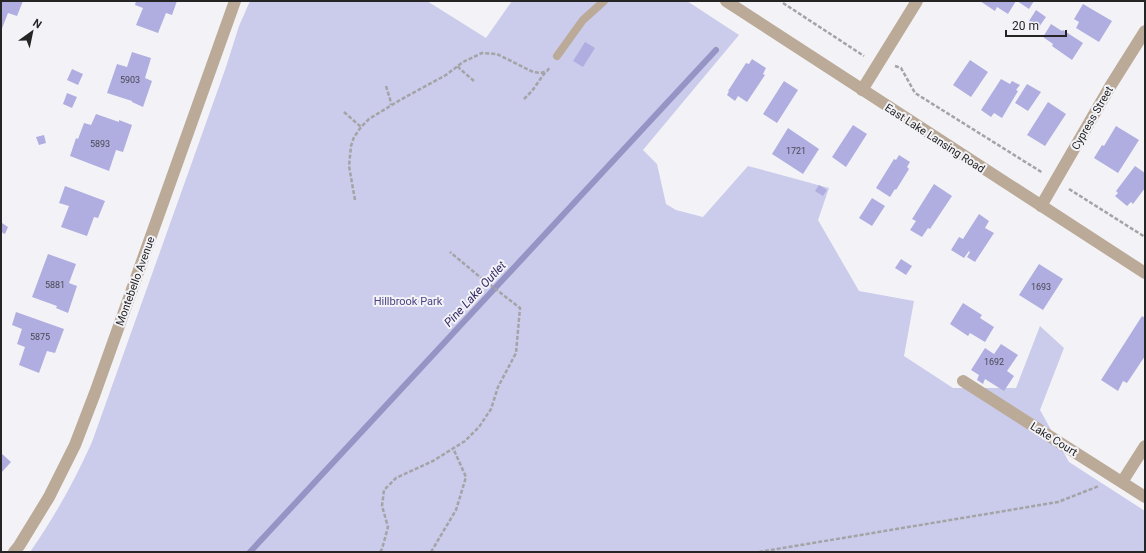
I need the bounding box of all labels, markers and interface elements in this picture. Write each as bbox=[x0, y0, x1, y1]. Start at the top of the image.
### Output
north arrow bbox=[12, 12, 52, 52]
scale bar bbox=[1006, 12, 1066, 38]
text: N bbox=[30, 16, 44, 32]
text: 20 m bbox=[1012, 19, 1039, 33]
house number: 5903 bbox=[120, 75, 140, 85]
street label: Cypress Street bbox=[1069, 84, 1116, 152]
street label: East Lake Lansing Road bbox=[882, 101, 987, 176]
house number: 5893 bbox=[90, 139, 110, 149]
house number: 1721 bbox=[786, 146, 806, 156]
street label: Montebello Avenue bbox=[113, 235, 158, 327]
water label: Pine Lake Outlet bbox=[441, 258, 509, 330]
house number: 5881 bbox=[45, 280, 65, 290]
house number: 1693 bbox=[1031, 282, 1051, 292]
park label: Hillbrook Park bbox=[374, 295, 443, 308]
house number: 5875 bbox=[30, 332, 50, 342]
house number: 1692 bbox=[984, 357, 1004, 367]
street label: Lake Court bbox=[1028, 420, 1080, 459]

